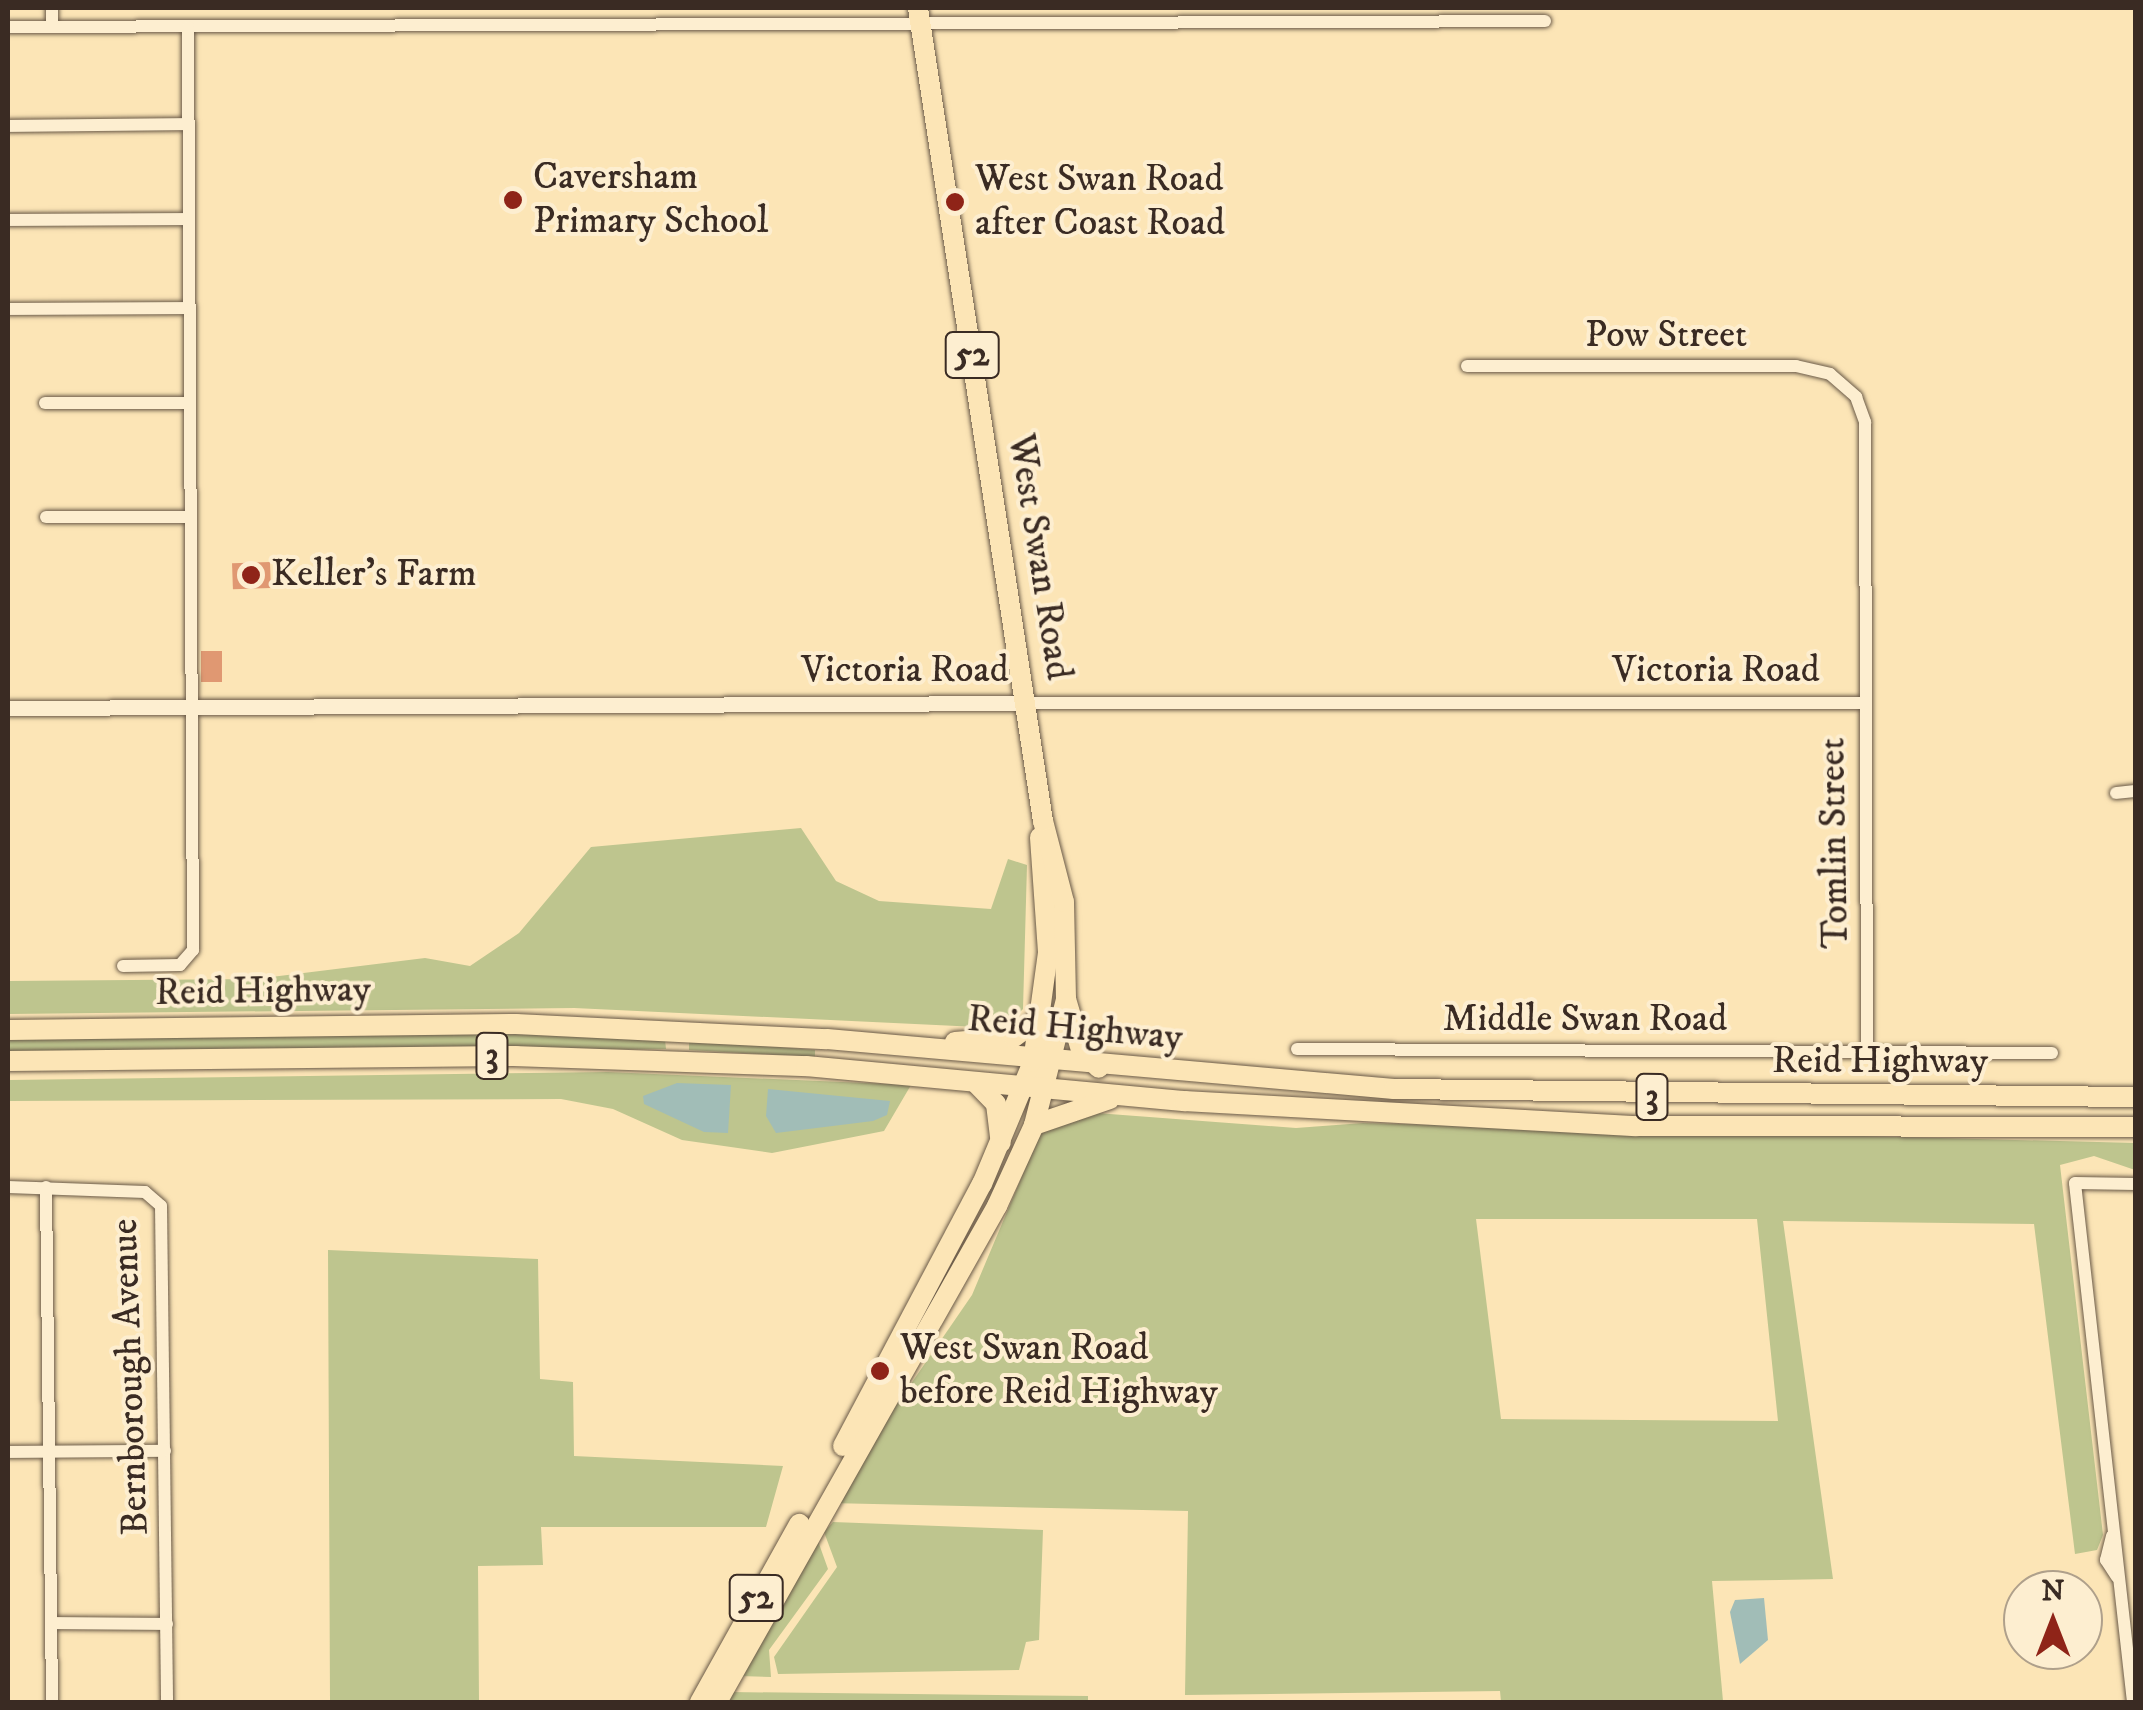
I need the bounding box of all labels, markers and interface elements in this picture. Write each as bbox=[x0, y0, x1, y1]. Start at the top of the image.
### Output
place label: Caversham Primary School bbox=[533, 155, 768, 244]
place label: West Swan Road after Coast Road bbox=[975, 157, 1225, 246]
marker: Caversham Primary School bbox=[502, 189, 524, 211]
marker: West Swan Road after Coast Road bbox=[944, 191, 966, 213]
street label: Pow Street bbox=[1585, 313, 1747, 359]
road number: 52 bbox=[944, 325, 1000, 385]
street label: West Swan Road bbox=[997, 431, 1081, 683]
place label: Keller’s Farm bbox=[271, 552, 477, 598]
marker: Keller’s Farm bbox=[240, 564, 262, 586]
street label: Victoria Road bbox=[801, 648, 1009, 694]
street label: Victoria Road bbox=[1612, 648, 1820, 694]
street label: Tomlin Street bbox=[1810, 737, 1860, 949]
street label: Reid Highway bbox=[155, 967, 371, 1017]
street label: Reid Highway bbox=[966, 997, 1184, 1061]
street label: Middle Swan Road bbox=[1443, 997, 1727, 1043]
road number: 3 bbox=[474, 1026, 510, 1086]
street label: Reid Highway bbox=[1772, 1039, 1988, 1085]
road number: 3 bbox=[1634, 1067, 1670, 1127]
street label: Bernborough Avenue bbox=[103, 1218, 159, 1536]
place label: West Swan Road before Reid Highway bbox=[900, 1326, 1218, 1416]
marker: West Swan Road before Reid Highway bbox=[869, 1360, 891, 1382]
road number: 52 bbox=[728, 1568, 784, 1628]
north arrow bbox=[2003, 1570, 2103, 1670]
text: N bbox=[2042, 1574, 2064, 1609]

